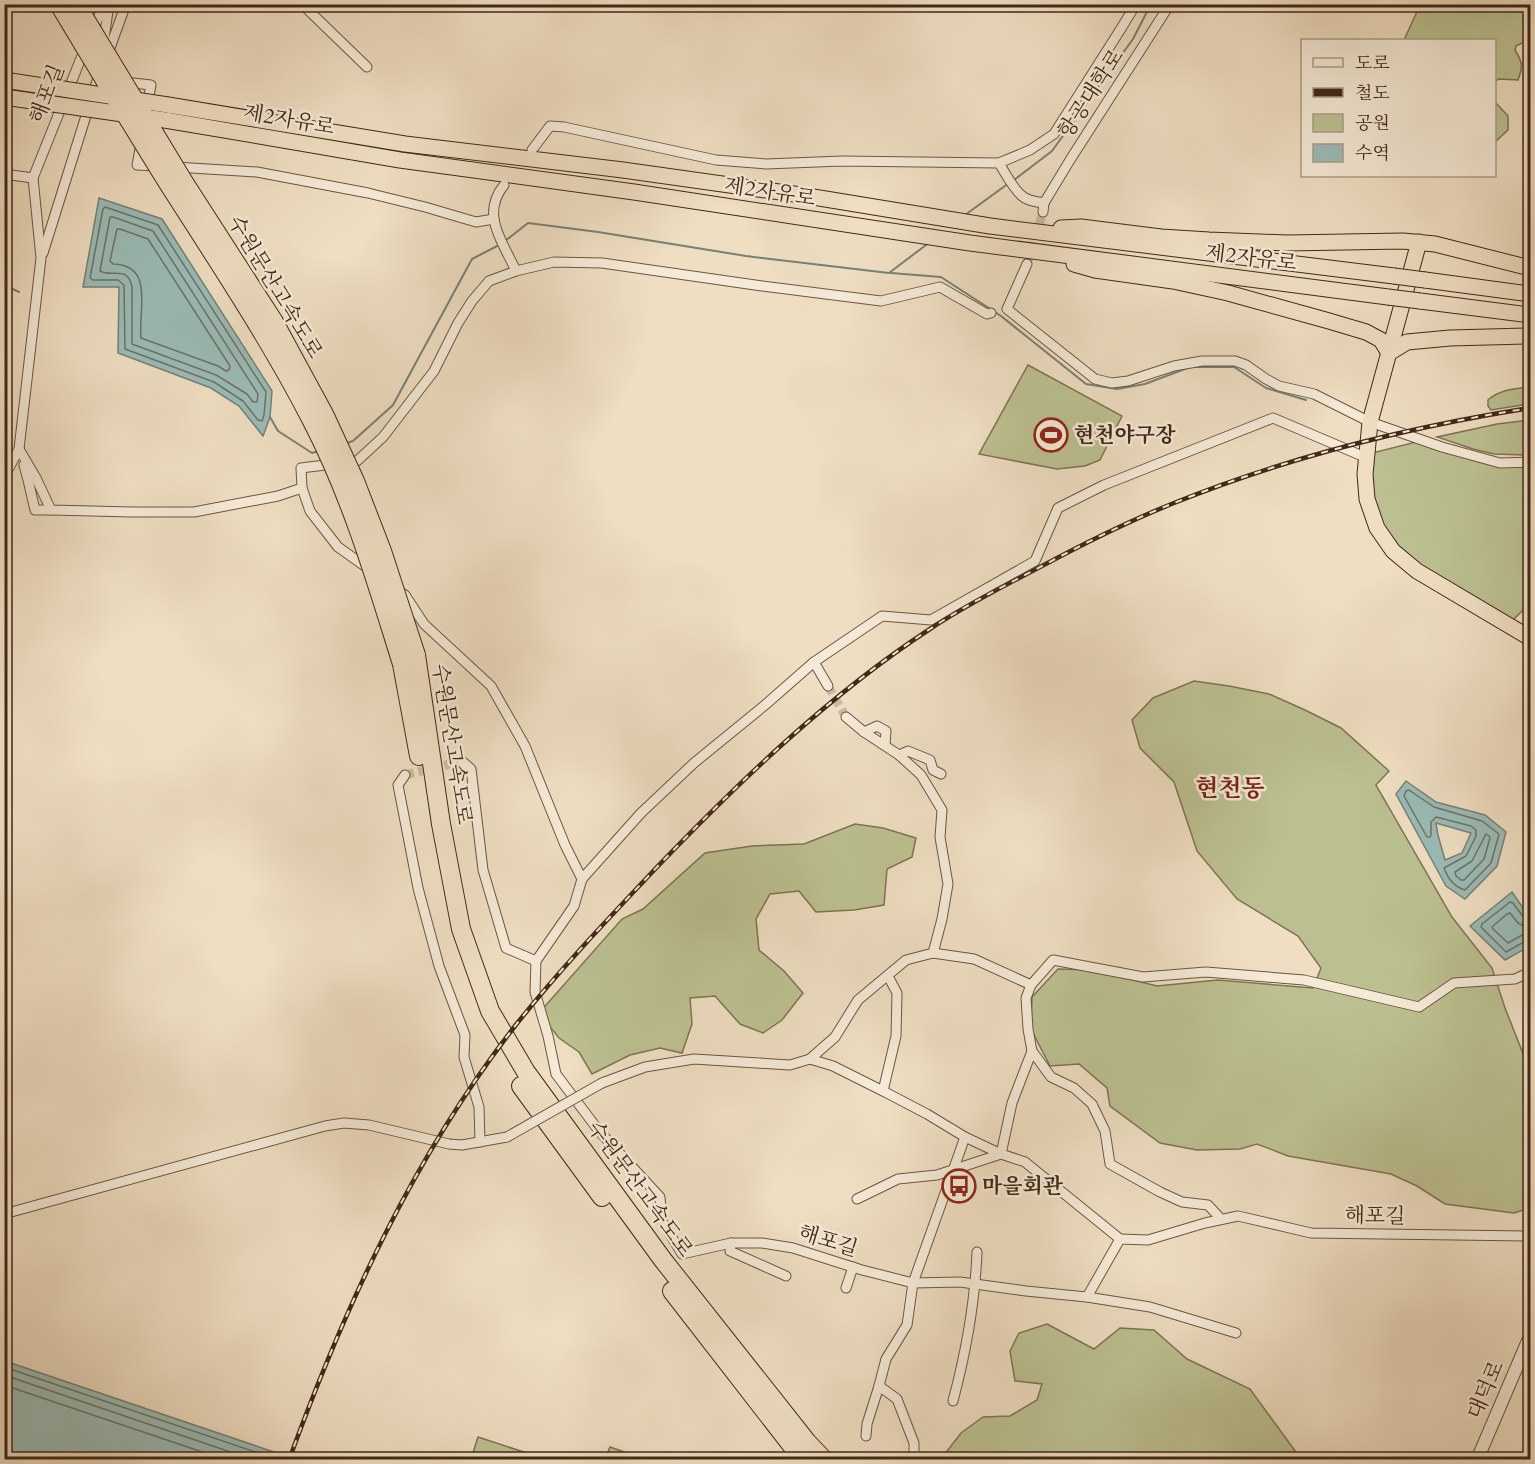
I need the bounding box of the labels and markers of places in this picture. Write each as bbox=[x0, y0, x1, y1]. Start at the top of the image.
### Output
sports icon: 현천야구장 bbox=[1033, 417, 1069, 453]
place label: 현천야구장 bbox=[1074, 421, 1176, 450]
bus stop icon: 마을회관 bbox=[941, 1168, 977, 1204]
place label: 마을회관 bbox=[982, 1172, 1064, 1201]

